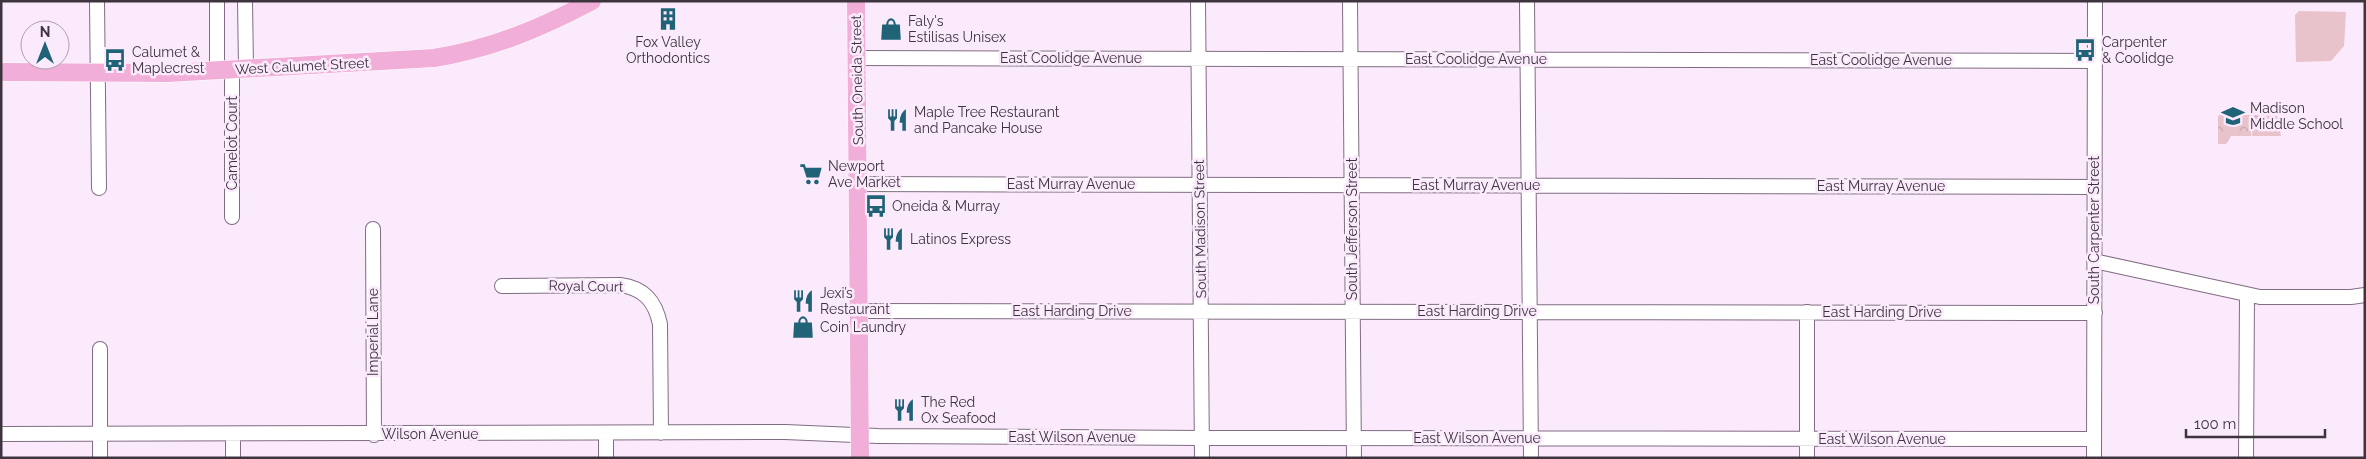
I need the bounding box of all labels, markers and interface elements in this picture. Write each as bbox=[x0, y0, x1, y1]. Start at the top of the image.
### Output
building icon: Fox Valley Orthodontics bbox=[655, 6, 681, 32]
place label: Faly's Estilisas Unisex bbox=[908, 13, 1006, 45]
street label: South Oneida Street bbox=[848, 14, 866, 145]
shop icon: Faly's Estilisas Unisex bbox=[878, 16, 904, 42]
north arrow bbox=[20, 20, 70, 70]
text: N bbox=[40, 24, 50, 40]
place label: Fox Valley Orthodontics bbox=[626, 34, 710, 66]
place label: Carpenter & Coolidge bbox=[2102, 34, 2174, 66]
bus stop icon: Carpenter & Coolidge bbox=[2072, 37, 2098, 63]
place label: Calumet & Maplecrest bbox=[132, 44, 205, 76]
bus stop icon: Calumet & Maplecrest bbox=[102, 47, 128, 73]
street label: East Coolidge Avenue bbox=[1000, 50, 1142, 66]
street label: East Coolidge Avenue bbox=[1405, 51, 1547, 67]
street label: East Coolidge Avenue bbox=[1810, 52, 1952, 68]
street label: West Calumet Street bbox=[234, 54, 370, 78]
street label: Camelot Court bbox=[224, 95, 240, 190]
place label: Madison Middle School bbox=[2250, 100, 2343, 132]
school or university icon: Madison Middle School bbox=[2220, 103, 2246, 129]
place label: Maple Tree Restaurant and Pancake House bbox=[914, 104, 1060, 136]
restaurant icon: Maple Tree Restaurant and Pancake House bbox=[884, 107, 910, 133]
street label: South Carpenter Street bbox=[2086, 155, 2102, 304]
street label: South Jefferson Street bbox=[1344, 157, 1360, 300]
place label: Newport Ave Market bbox=[828, 158, 901, 190]
street label: South Madison Street bbox=[1191, 159, 1209, 299]
supermarket icon: Newport Ave Market bbox=[798, 161, 824, 187]
street label: East Murray Avenue bbox=[1007, 176, 1135, 192]
street label: East Murray Avenue bbox=[1412, 177, 1540, 193]
street label: East Murray Avenue bbox=[1817, 178, 1945, 194]
bus stop icon: Oneida & Murray bbox=[863, 193, 889, 219]
place label: Oneida & Murray bbox=[892, 198, 1001, 214]
restaurant icon: Latinos Express bbox=[880, 226, 906, 252]
place label: Latinos Express bbox=[910, 231, 1011, 247]
street label: Royal Court bbox=[548, 277, 624, 295]
place label: Jexi’s Restaurant bbox=[820, 285, 890, 317]
street label: Imperial Lane bbox=[365, 288, 381, 376]
restaurant icon: Jexi’s Restaurant bbox=[790, 288, 816, 314]
street label: East Harding Drive bbox=[1012, 303, 1132, 319]
street label: East Harding Drive bbox=[1417, 303, 1537, 319]
street label: East Harding Drive bbox=[1822, 304, 1942, 320]
shop icon: Coin Laundry bbox=[790, 314, 816, 340]
place label: Coin Laundry bbox=[820, 319, 907, 335]
place label: The Red Ox Seafood bbox=[921, 394, 996, 426]
restaurant icon: The Red Ox Seafood bbox=[891, 397, 917, 423]
scale bar bbox=[2186, 406, 2325, 438]
text: 100 m bbox=[2194, 415, 2236, 433]
street label: Wilson Avenue bbox=[381, 426, 479, 442]
street label: East Wilson Avenue bbox=[1008, 429, 1136, 445]
street label: East Wilson Avenue bbox=[1413, 430, 1541, 446]
street label: East Wilson Avenue bbox=[1818, 431, 1946, 447]

